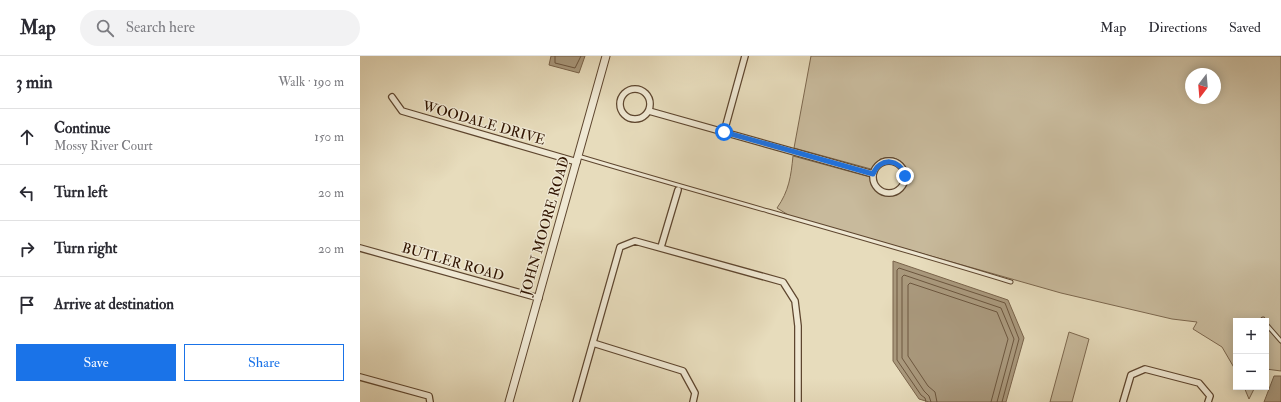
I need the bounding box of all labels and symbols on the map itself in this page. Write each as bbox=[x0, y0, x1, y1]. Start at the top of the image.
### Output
north arrow bbox=[1185, 68, 1221, 104]
street label: WOODALE DRIVE bbox=[420, 97, 547, 149]
route start bbox=[715, 123, 733, 141]
street label: JOHN MOORE ROAD bbox=[517, 154, 573, 299]
route end bbox=[896, 167, 914, 185]
street label: BUTLER ROAD bbox=[400, 239, 506, 285]

